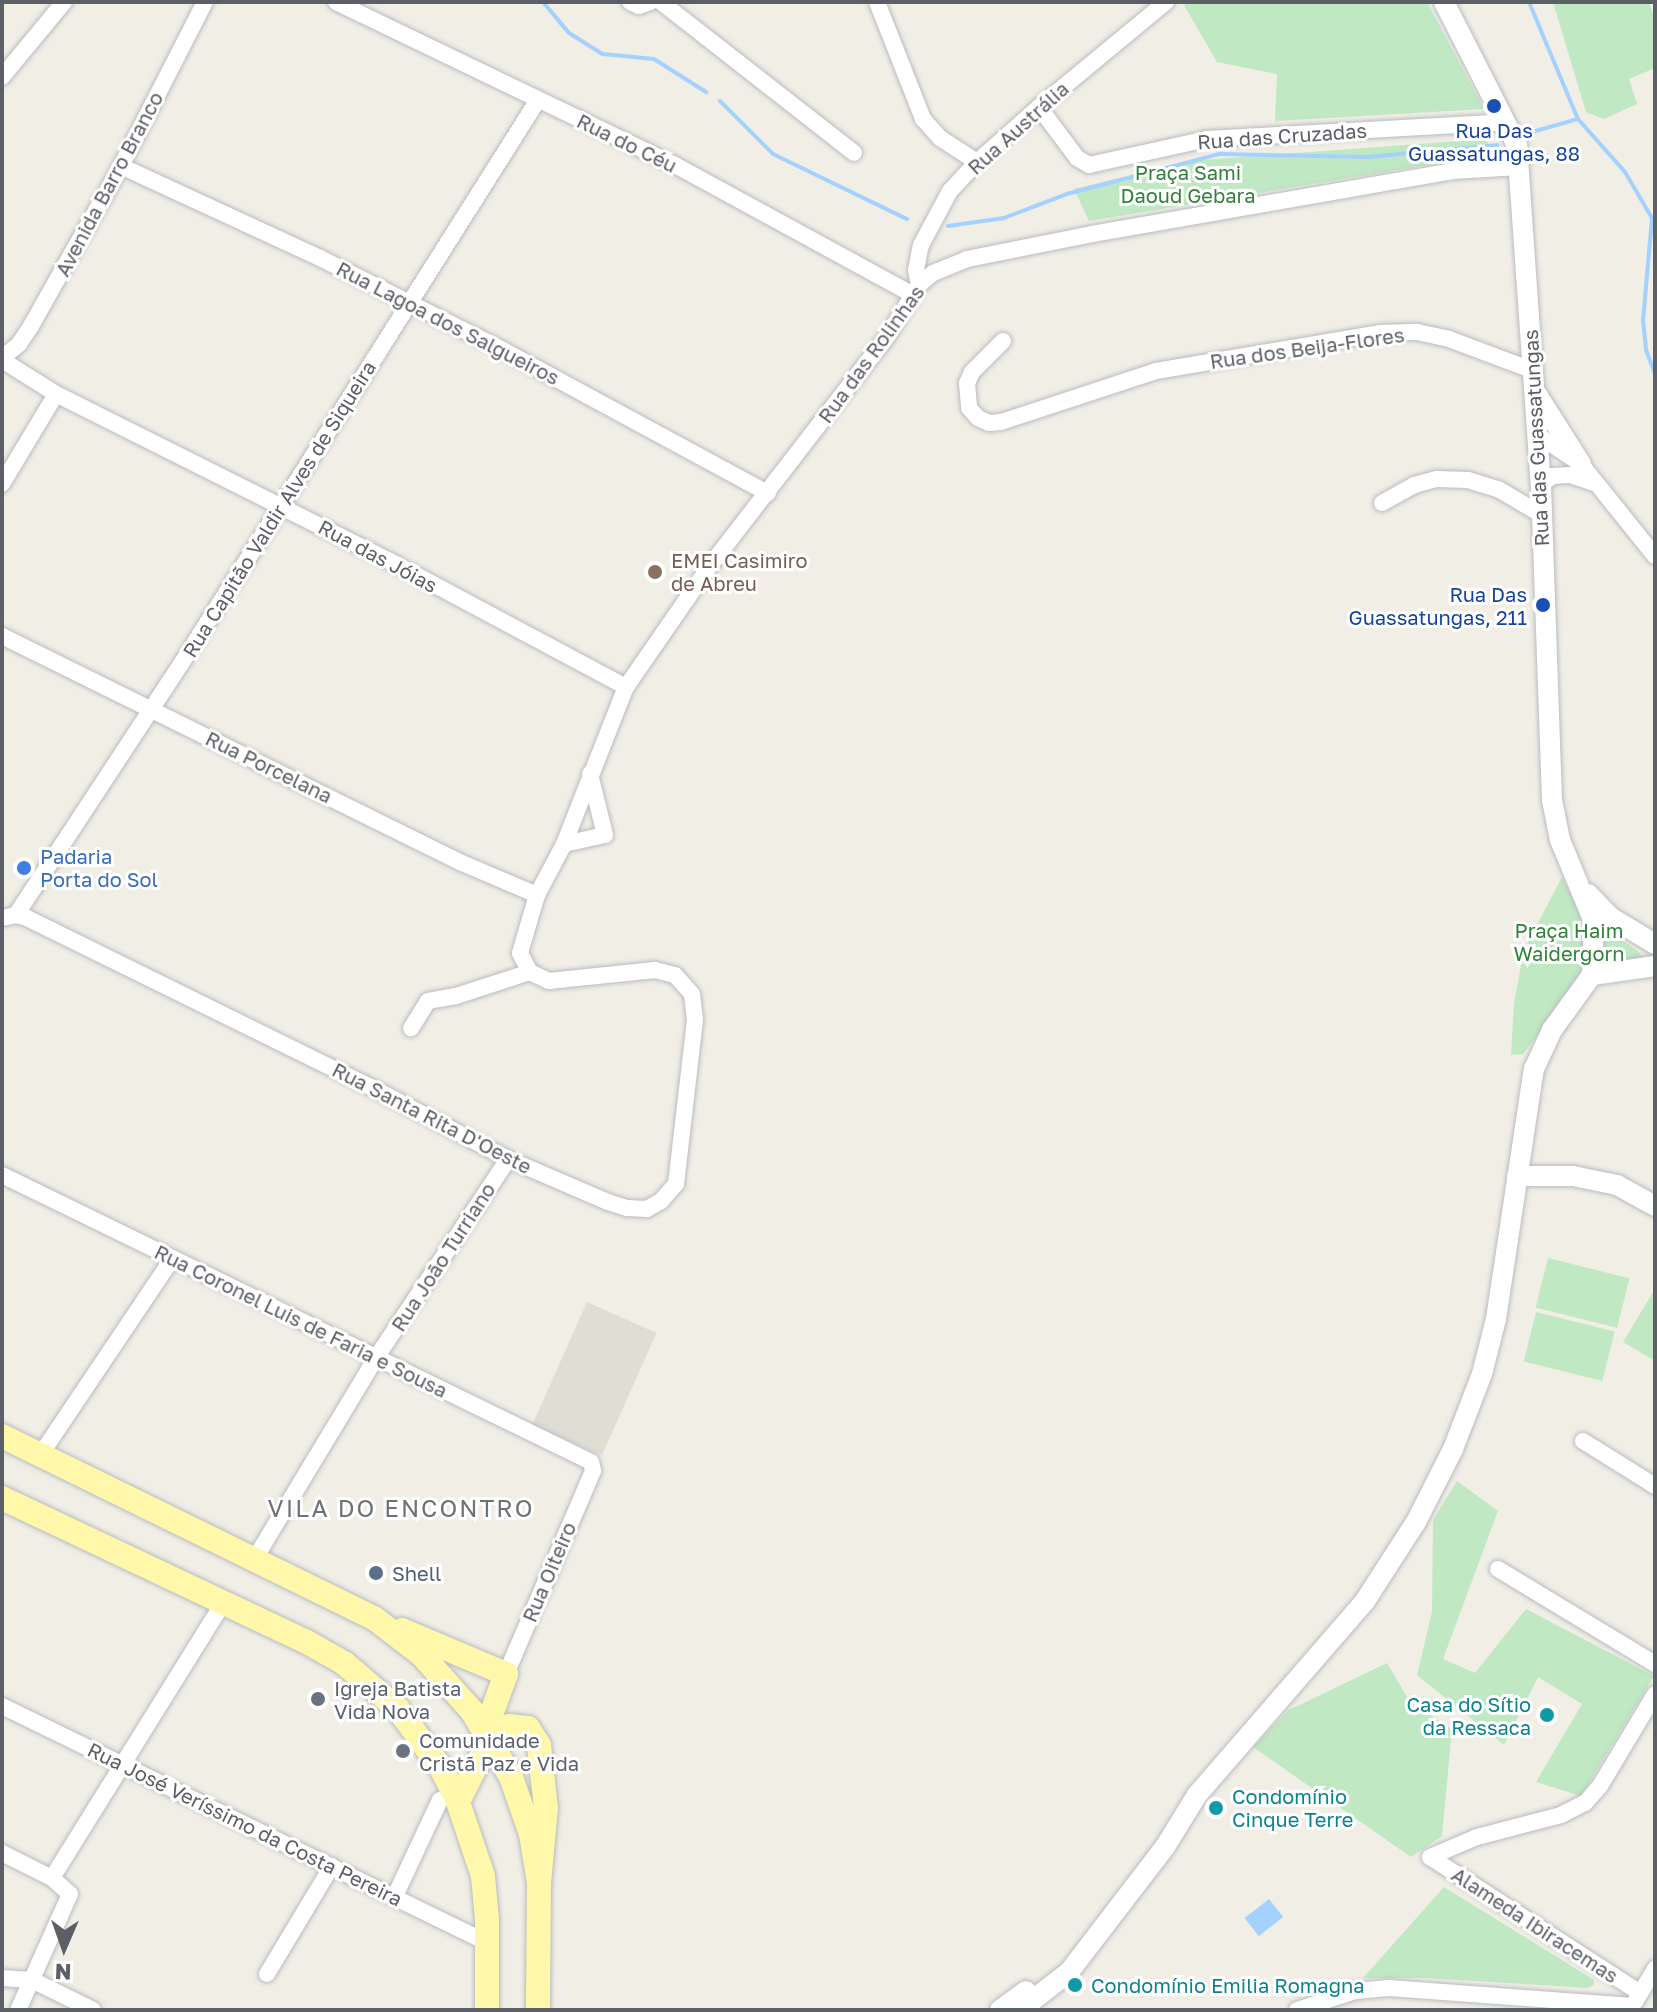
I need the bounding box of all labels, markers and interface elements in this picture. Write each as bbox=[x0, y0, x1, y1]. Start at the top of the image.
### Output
street label: Rua Austrália bbox=[963, 77, 1073, 179]
street label: Avenida Barro Branco bbox=[50, 88, 168, 280]
marker: Rua Das Guassatungas, 88 bbox=[1485, 97, 1503, 115]
street label: Rua do Céu bbox=[573, 108, 681, 178]
street label: Rua das Cruzadas bbox=[1196, 118, 1368, 154]
place label: Rua Das Guassatungas, 88 bbox=[1408, 118, 1580, 165]
park label: Praça Sami Daoud Gebara bbox=[1121, 160, 1255, 207]
street label: Rua Lagoa dos Salgueiros bbox=[333, 256, 563, 390]
street label: Rua das Rolinhas bbox=[813, 280, 929, 428]
street label: Rua dos Beija-Flores bbox=[1208, 322, 1406, 374]
street label: Rua das Guassatungas bbox=[1518, 329, 1554, 547]
street label: Rua Capitão Valdir Alves de Siqueira bbox=[177, 356, 381, 662]
street label: Rua das Jóias bbox=[314, 515, 442, 597]
place label: EMEI Casimiro de Abreu bbox=[671, 548, 807, 595]
marker: EMEI Casimiro de Abreu bbox=[646, 563, 664, 581]
place label: Rua Das Guassatungas, 211 bbox=[1349, 582, 1527, 629]
marker: Rua Das Guassatungas, 211 bbox=[1534, 596, 1552, 614]
street label: Rua Porcelana bbox=[202, 726, 336, 808]
place label: Padaria Porta do Sol bbox=[40, 844, 158, 891]
marker: Padaria Porta do Sol bbox=[15, 859, 33, 877]
park label: Praça Haim Waidergorn bbox=[1514, 919, 1624, 966]
street label: Rua Santa Rita D'Oeste bbox=[328, 1057, 536, 1179]
street label: Rua João Turriano bbox=[386, 1178, 500, 1336]
street label: Rua Coronel Luis de Faria e Sousa bbox=[151, 1239, 451, 1403]
district label: VILA DO ENCONTRO bbox=[268, 1494, 534, 1522]
street label: Rua Oiteiro bbox=[517, 1518, 581, 1626]
place label: Shell bbox=[392, 1561, 441, 1585]
marker: Shell bbox=[367, 1564, 385, 1582]
place label: Igreja Batista Vida Nova bbox=[334, 1676, 461, 1723]
marker: Igreja Batista Vida Nova bbox=[309, 1690, 327, 1708]
place label: Casa do Sítio da Ressaca bbox=[1406, 1692, 1531, 1739]
marker: Casa do Sítio da Ressaca bbox=[1538, 1706, 1556, 1724]
place label: Comunidade Cristã Paz e Vida bbox=[419, 1728, 579, 1775]
street label: Rua José Veríssimo da Costa Pereira bbox=[84, 1737, 406, 1911]
marker: Comunidade Cristã Paz e Vida bbox=[394, 1742, 412, 1760]
place label: Condomínio Cinque Terre bbox=[1232, 1784, 1353, 1831]
marker: Condomínio Cinque Terre bbox=[1207, 1799, 1225, 1817]
street label: Alameda Ibiracemas bbox=[1447, 1862, 1623, 1988]
north arrow bbox=[24, 1908, 104, 1988]
text: N bbox=[54, 1959, 72, 1986]
place label: Condomínio Emilia Romagna bbox=[1091, 1973, 1365, 1997]
marker: Condomínio Emilia Romagna bbox=[1066, 1976, 1084, 1994]

